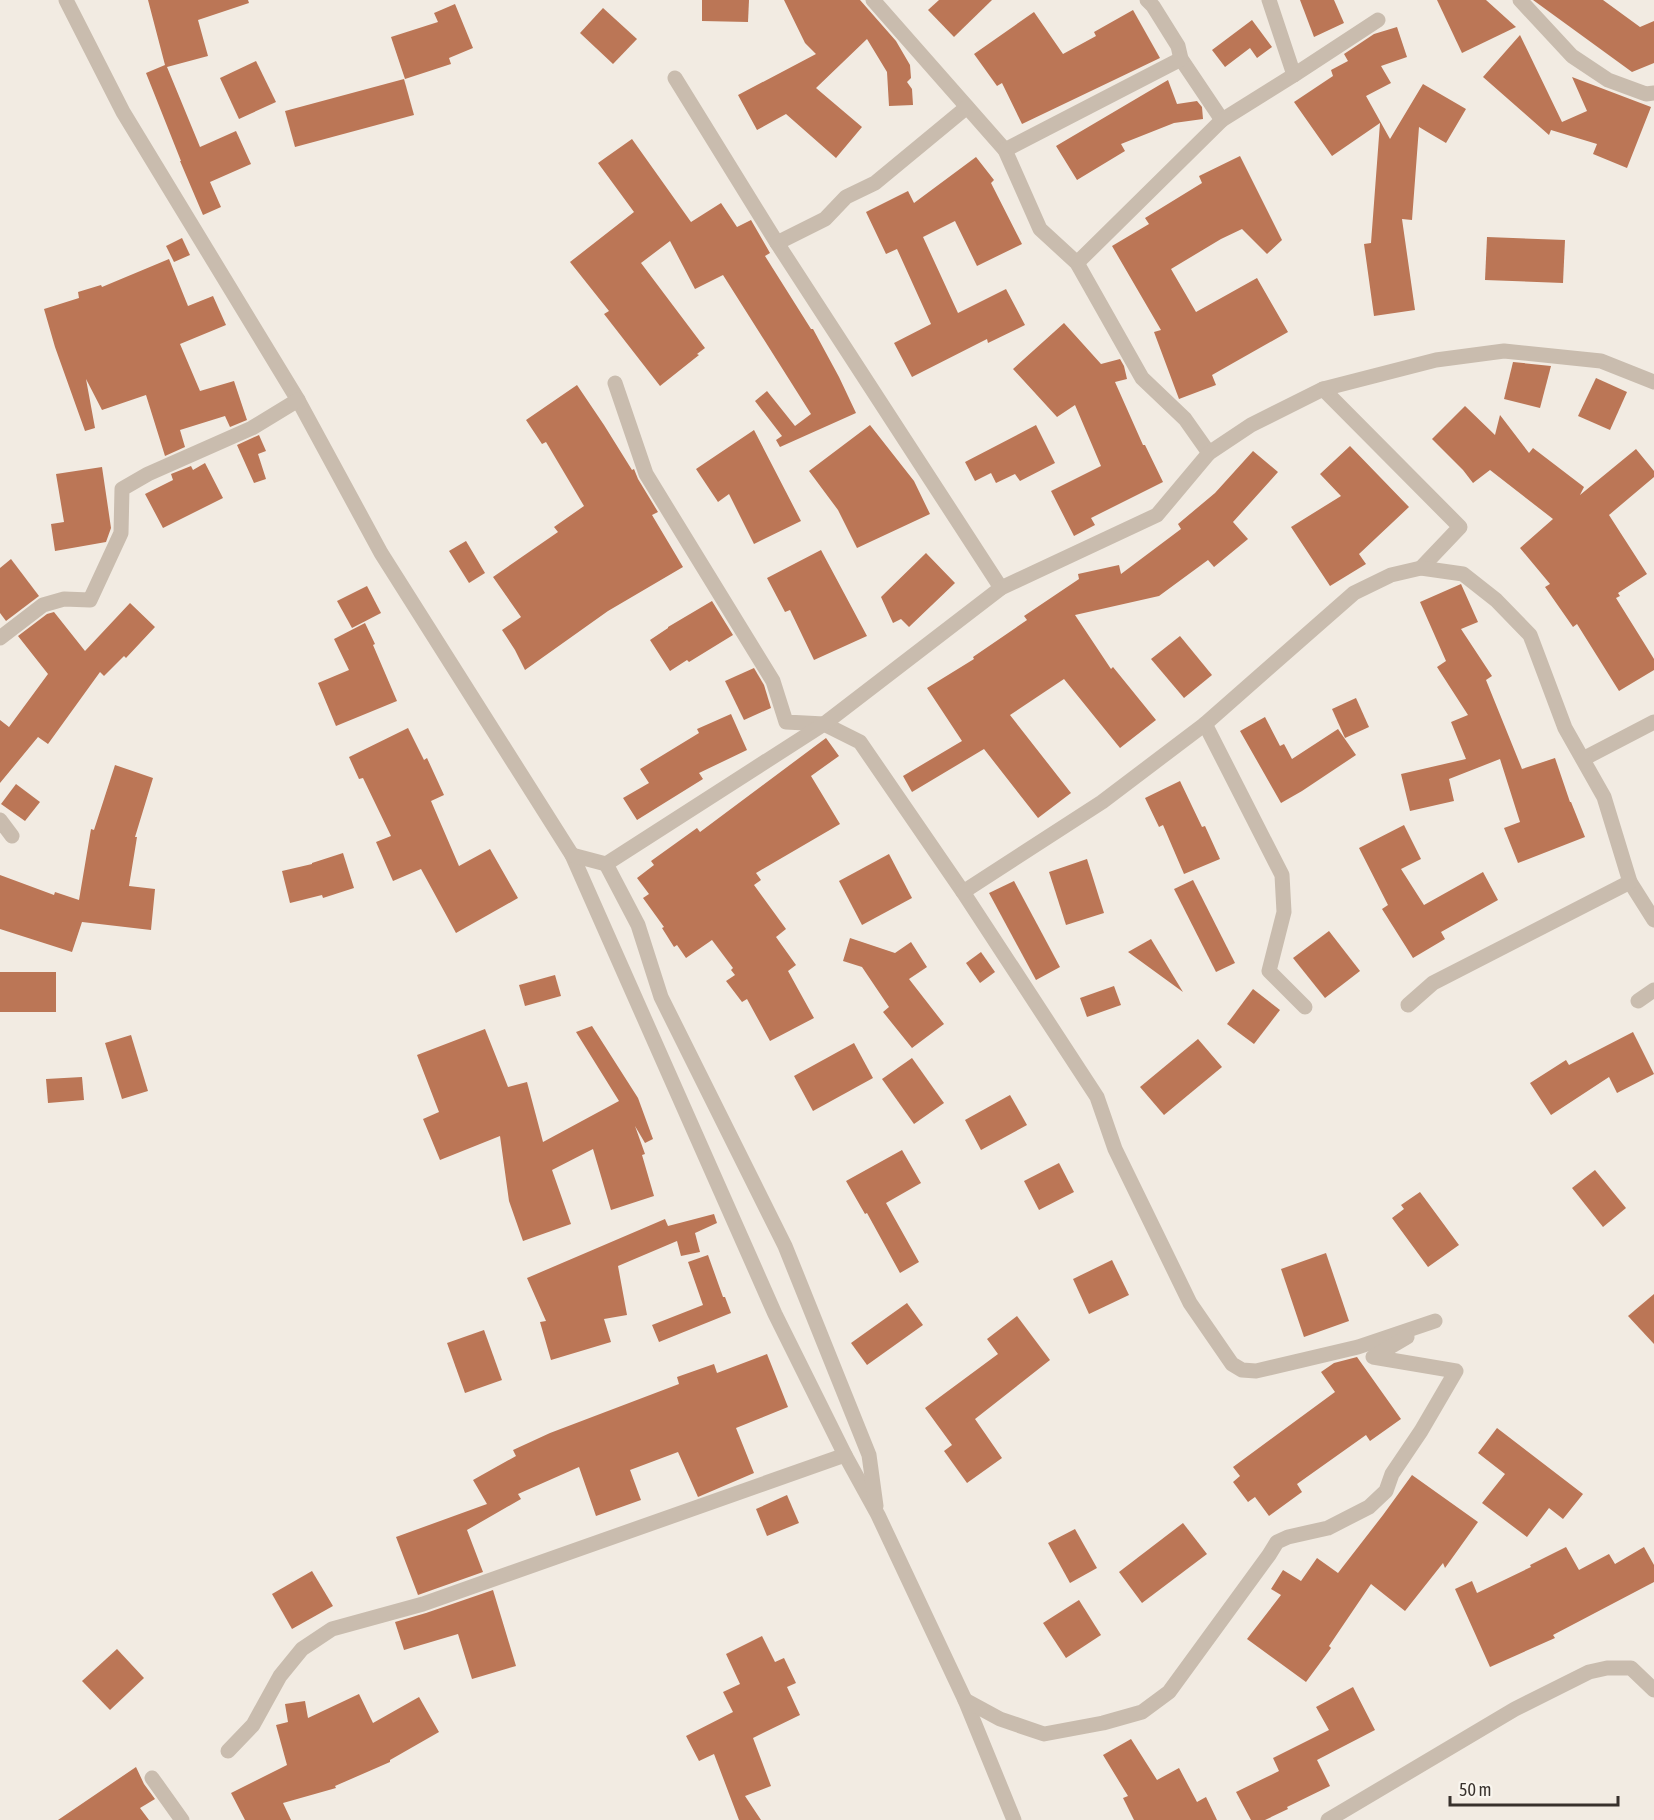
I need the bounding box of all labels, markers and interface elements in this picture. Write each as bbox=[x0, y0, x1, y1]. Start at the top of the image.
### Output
scale bar bbox=[1450, 1769, 1618, 1807]
text: 50 m bbox=[1459, 1779, 1491, 1800]

